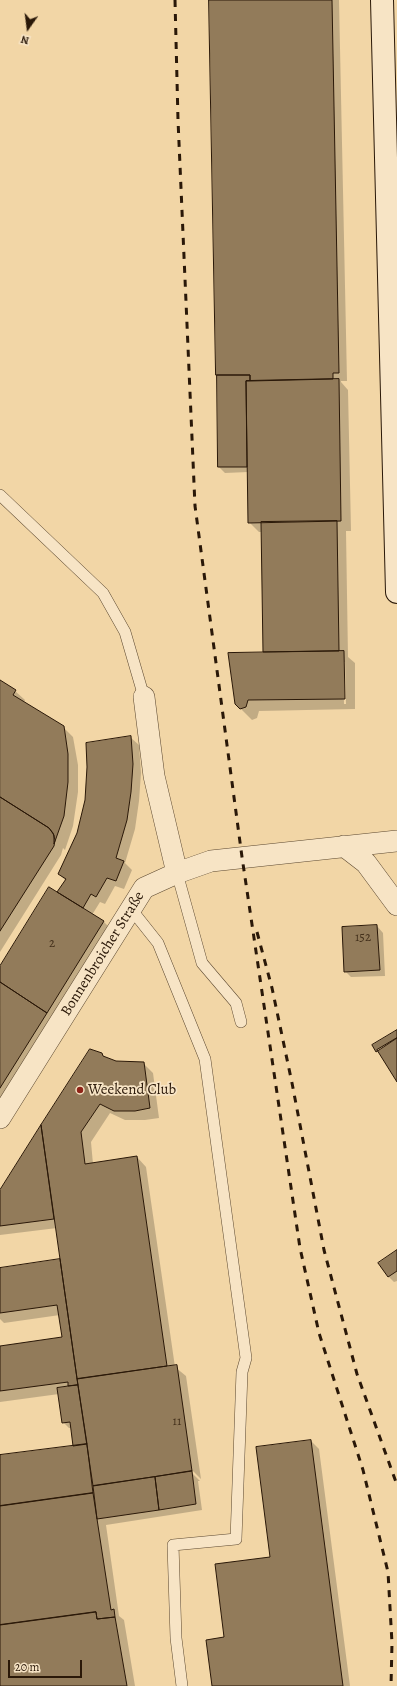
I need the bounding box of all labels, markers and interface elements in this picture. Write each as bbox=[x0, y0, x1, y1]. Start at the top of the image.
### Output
north arrow bbox=[8, 8, 48, 48]
text: N bbox=[19, 32, 31, 48]
street label: Bonnenbroicher Straße bbox=[57, 888, 149, 1020]
house number: 152 bbox=[355, 930, 371, 946]
house number: 2 bbox=[49, 936, 55, 952]
place label: Weekend Club bbox=[88, 1081, 176, 1099]
marker: Weekend Club bbox=[75, 1085, 85, 1095]
house number: 11 bbox=[173, 1414, 181, 1430]
scale bar bbox=[10, 1652, 84, 1678]
text: 20 m bbox=[15, 1659, 39, 1675]

